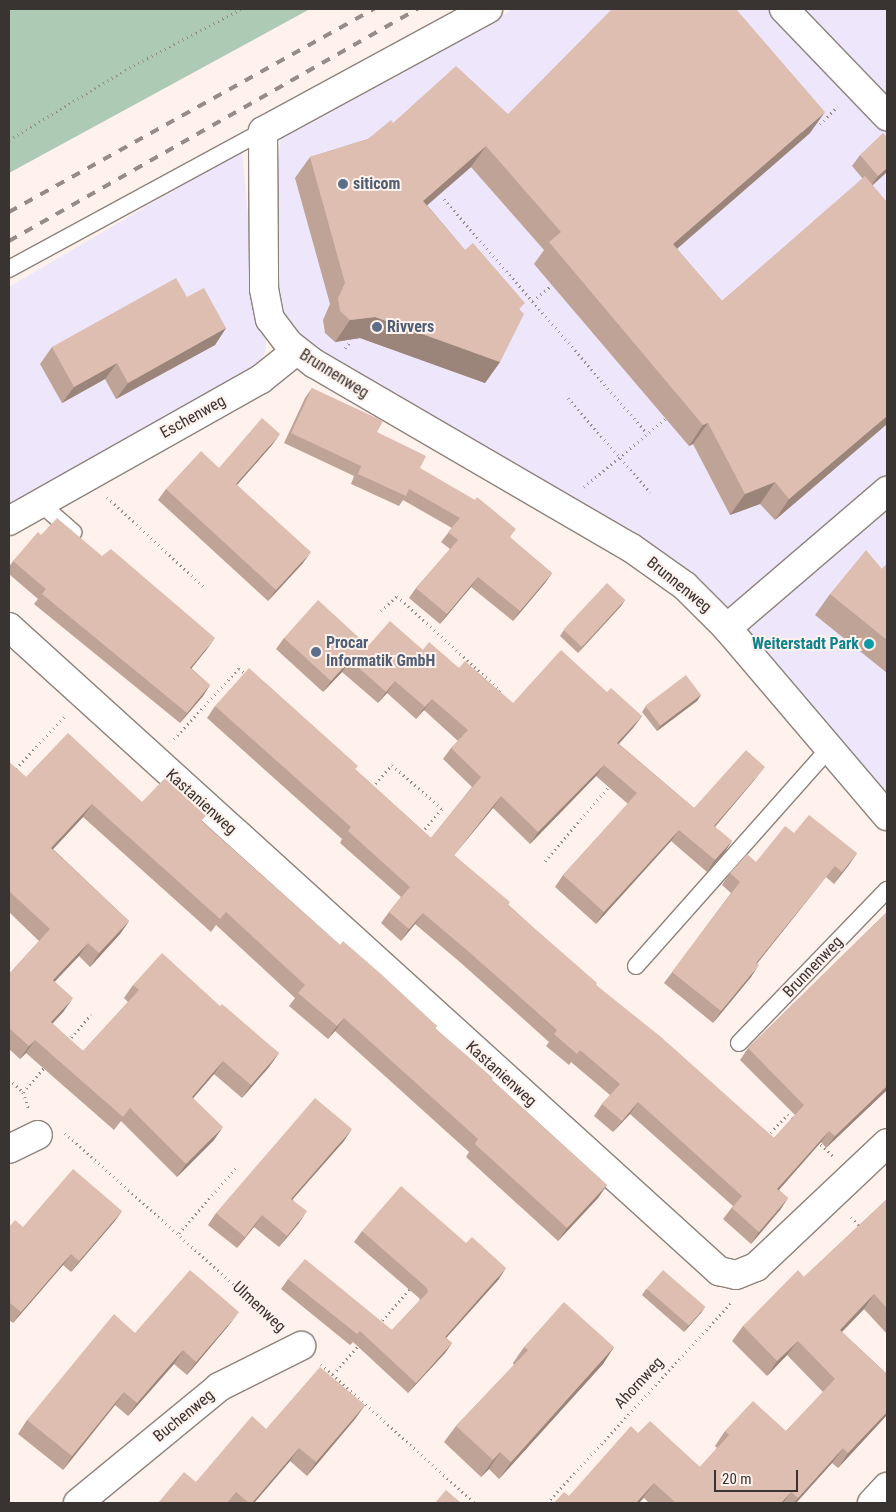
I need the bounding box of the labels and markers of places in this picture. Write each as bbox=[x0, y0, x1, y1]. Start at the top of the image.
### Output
place label: siticom bbox=[353, 174, 400, 194]
marker: siticom bbox=[337, 178, 349, 190]
place label: Rivvers bbox=[387, 317, 434, 337]
marker: Rivvers bbox=[371, 321, 383, 333]
place label: Procar Informatik GmbH bbox=[326, 633, 435, 671]
place label: Weiterstadt Park bbox=[752, 634, 859, 654]
marker: Weiterstadt Park bbox=[863, 638, 875, 650]
marker: Procar Informatik GmbH bbox=[310, 646, 322, 658]

